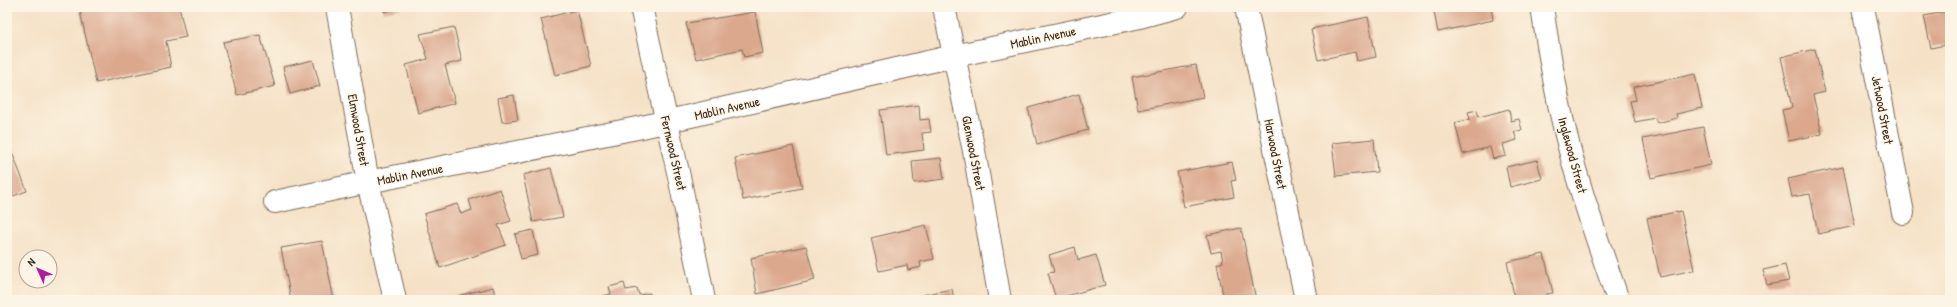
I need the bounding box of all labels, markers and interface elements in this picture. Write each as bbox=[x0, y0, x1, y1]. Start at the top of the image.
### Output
street label: Mablin Avenue bbox=[1009, 21, 1077, 53]
street label: Jetwood Street bbox=[1868, 74, 1899, 146]
street label: Mablin Avenue bbox=[693, 92, 761, 124]
street label: Elmwood Street bbox=[344, 93, 374, 168]
street label: Fernwood Street bbox=[656, 113, 691, 192]
street label: Glenwood Street bbox=[958, 114, 990, 192]
street label: Inglewood Street bbox=[1554, 115, 1592, 196]
street label: Harwood Street bbox=[1260, 117, 1292, 191]
street label: Mablin Avenue bbox=[376, 159, 444, 189]
north arrow bbox=[18, 249, 58, 289]
text: N bbox=[24, 255, 38, 269]

